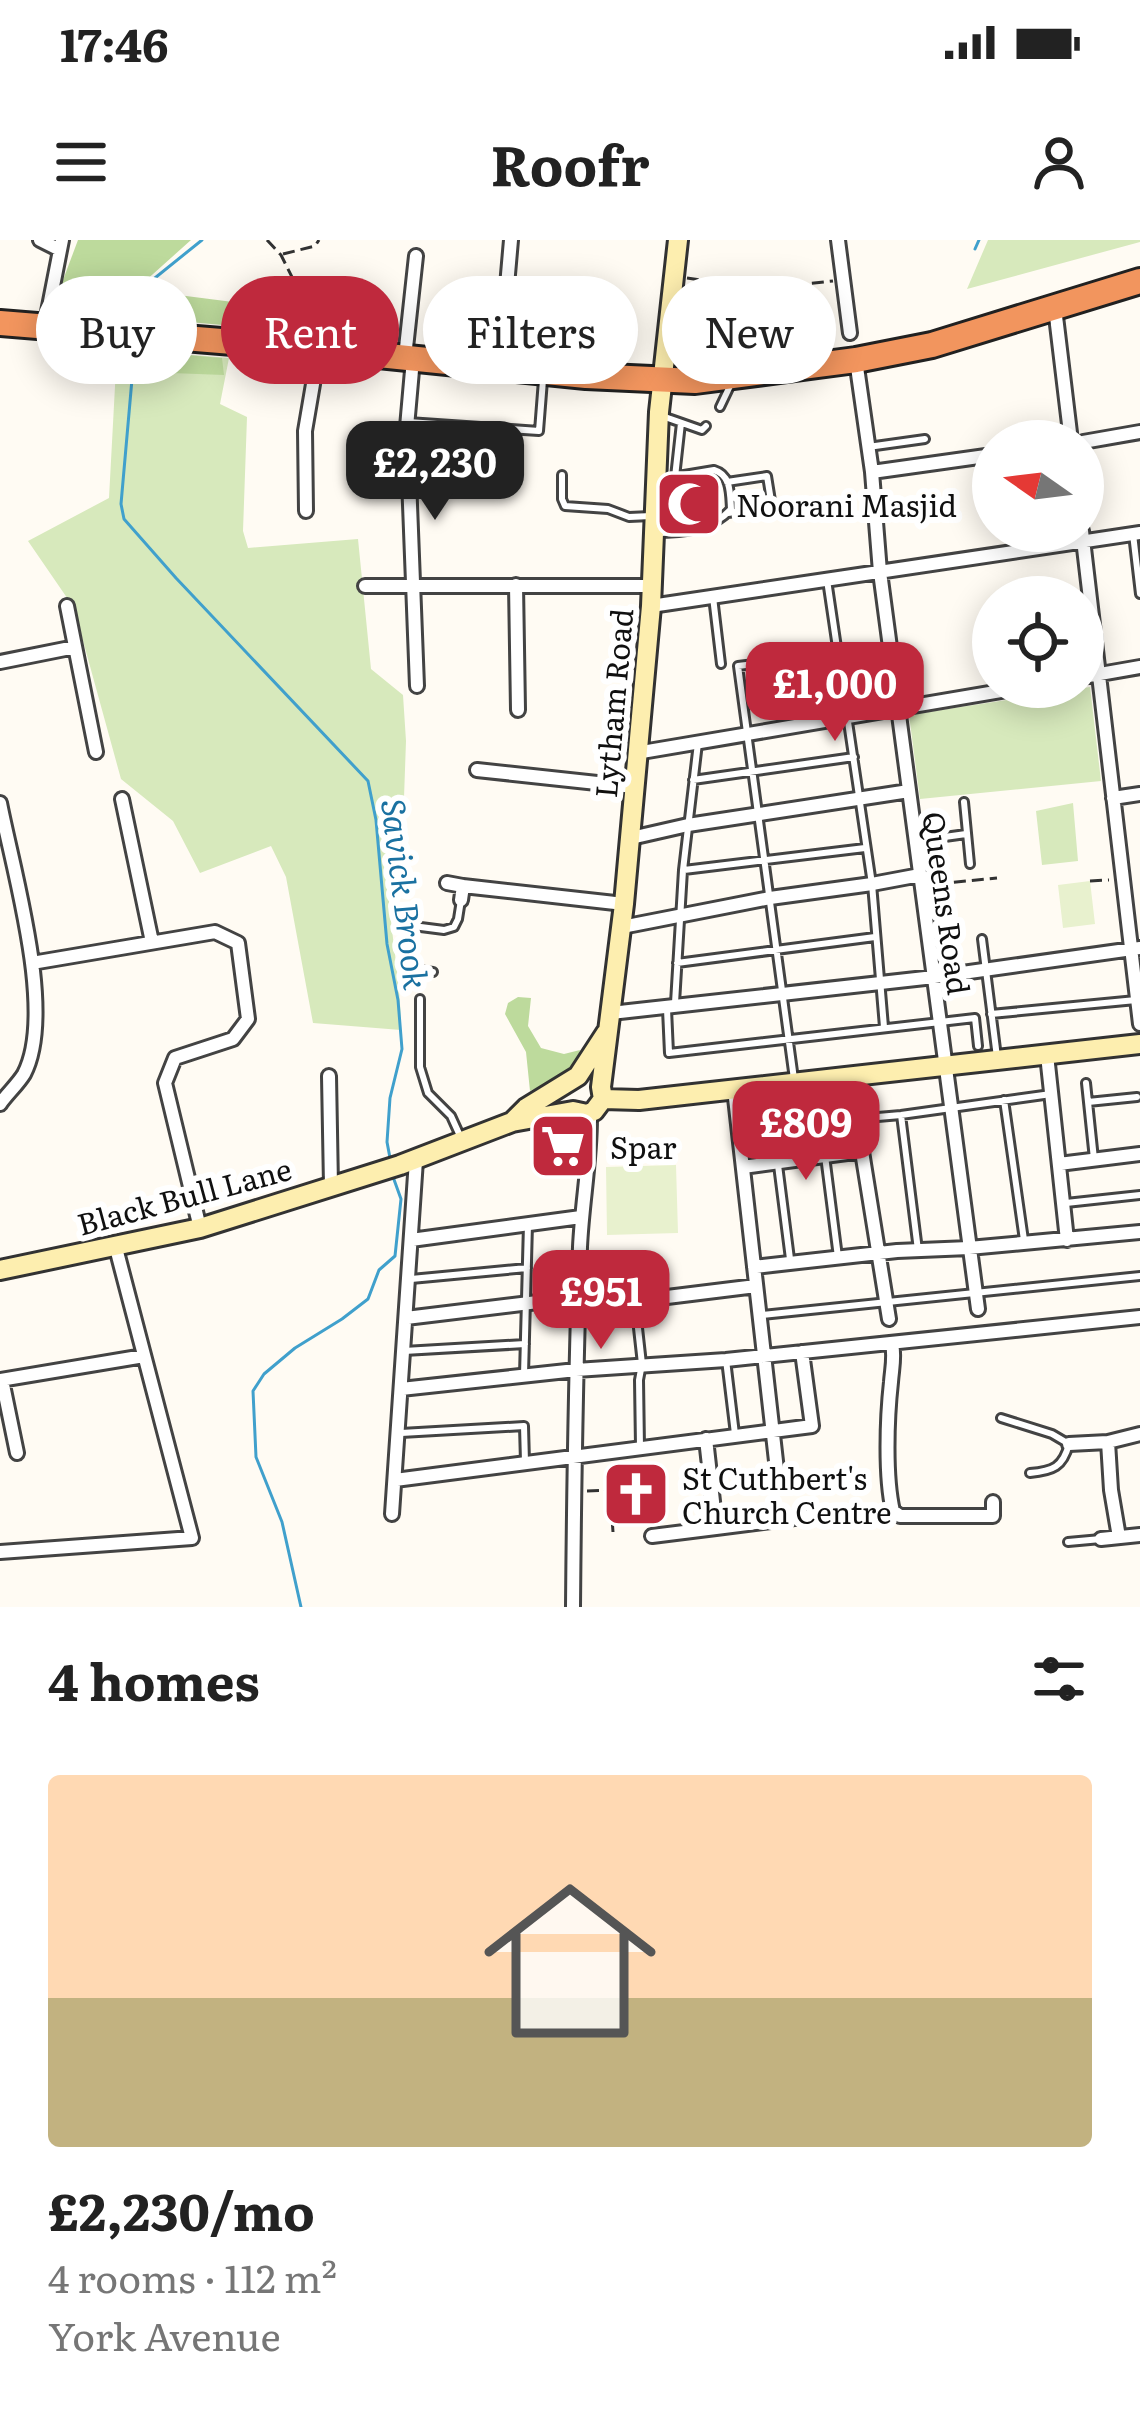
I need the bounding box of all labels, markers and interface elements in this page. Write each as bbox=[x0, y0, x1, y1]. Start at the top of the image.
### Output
text: 17:46 bbox=[60, 9, 168, 76]
text: Roofr bbox=[491, 122, 649, 203]
icon: menu bbox=[48, 129, 114, 195]
icon: person bbox=[1026, 129, 1092, 195]
chip: Buy bbox=[36, 276, 197, 384]
chip: Rent bbox=[221, 276, 399, 384]
chip: Filters bbox=[423, 276, 638, 384]
chip: New bbox=[662, 276, 836, 384]
north arrow bbox=[972, 420, 1104, 552]
map controls bbox=[972, 420, 1104, 708]
pin: £2,230 bbox=[337, 421, 533, 523]
text: £2,230 bbox=[373, 431, 497, 489]
mosque icon: Noorani Masjid bbox=[654, 469, 724, 539]
place label: Noorani Masjid bbox=[736, 482, 957, 526]
button: locate bbox=[972, 576, 1104, 708]
street label: Lytham Road bbox=[582, 606, 642, 800]
pin: £1,000 bbox=[737, 642, 933, 744]
text: £1,000 bbox=[773, 652, 897, 710]
water label: Savick Brook bbox=[371, 796, 443, 992]
street label: Queens Road bbox=[913, 809, 983, 997]
pin: £809 bbox=[735, 1081, 877, 1183]
text: £809 bbox=[760, 1091, 852, 1149]
supermarket icon: Spar bbox=[528, 1111, 598, 1181]
place label: Spar bbox=[610, 1124, 677, 1168]
street label: Black Bull Lane bbox=[72, 1145, 296, 1245]
pin: £951 bbox=[530, 1250, 672, 1352]
text: £951 bbox=[559, 1260, 643, 1318]
place label: St Cuthbert's Church Centre bbox=[682, 1455, 891, 1533]
church icon: St Cuthbert's Church Centre bbox=[601, 1459, 671, 1529]
text: 4 homes bbox=[48, 1641, 260, 1717]
icon: filters bbox=[1026, 1646, 1092, 1712]
icon: home bbox=[462, 1853, 678, 2069]
text: £2,230/mo bbox=[48, 2171, 315, 2247]
text: 4 rooms · 112 m² bbox=[48, 2247, 337, 2305]
text: York Avenue bbox=[48, 2305, 281, 2363]

